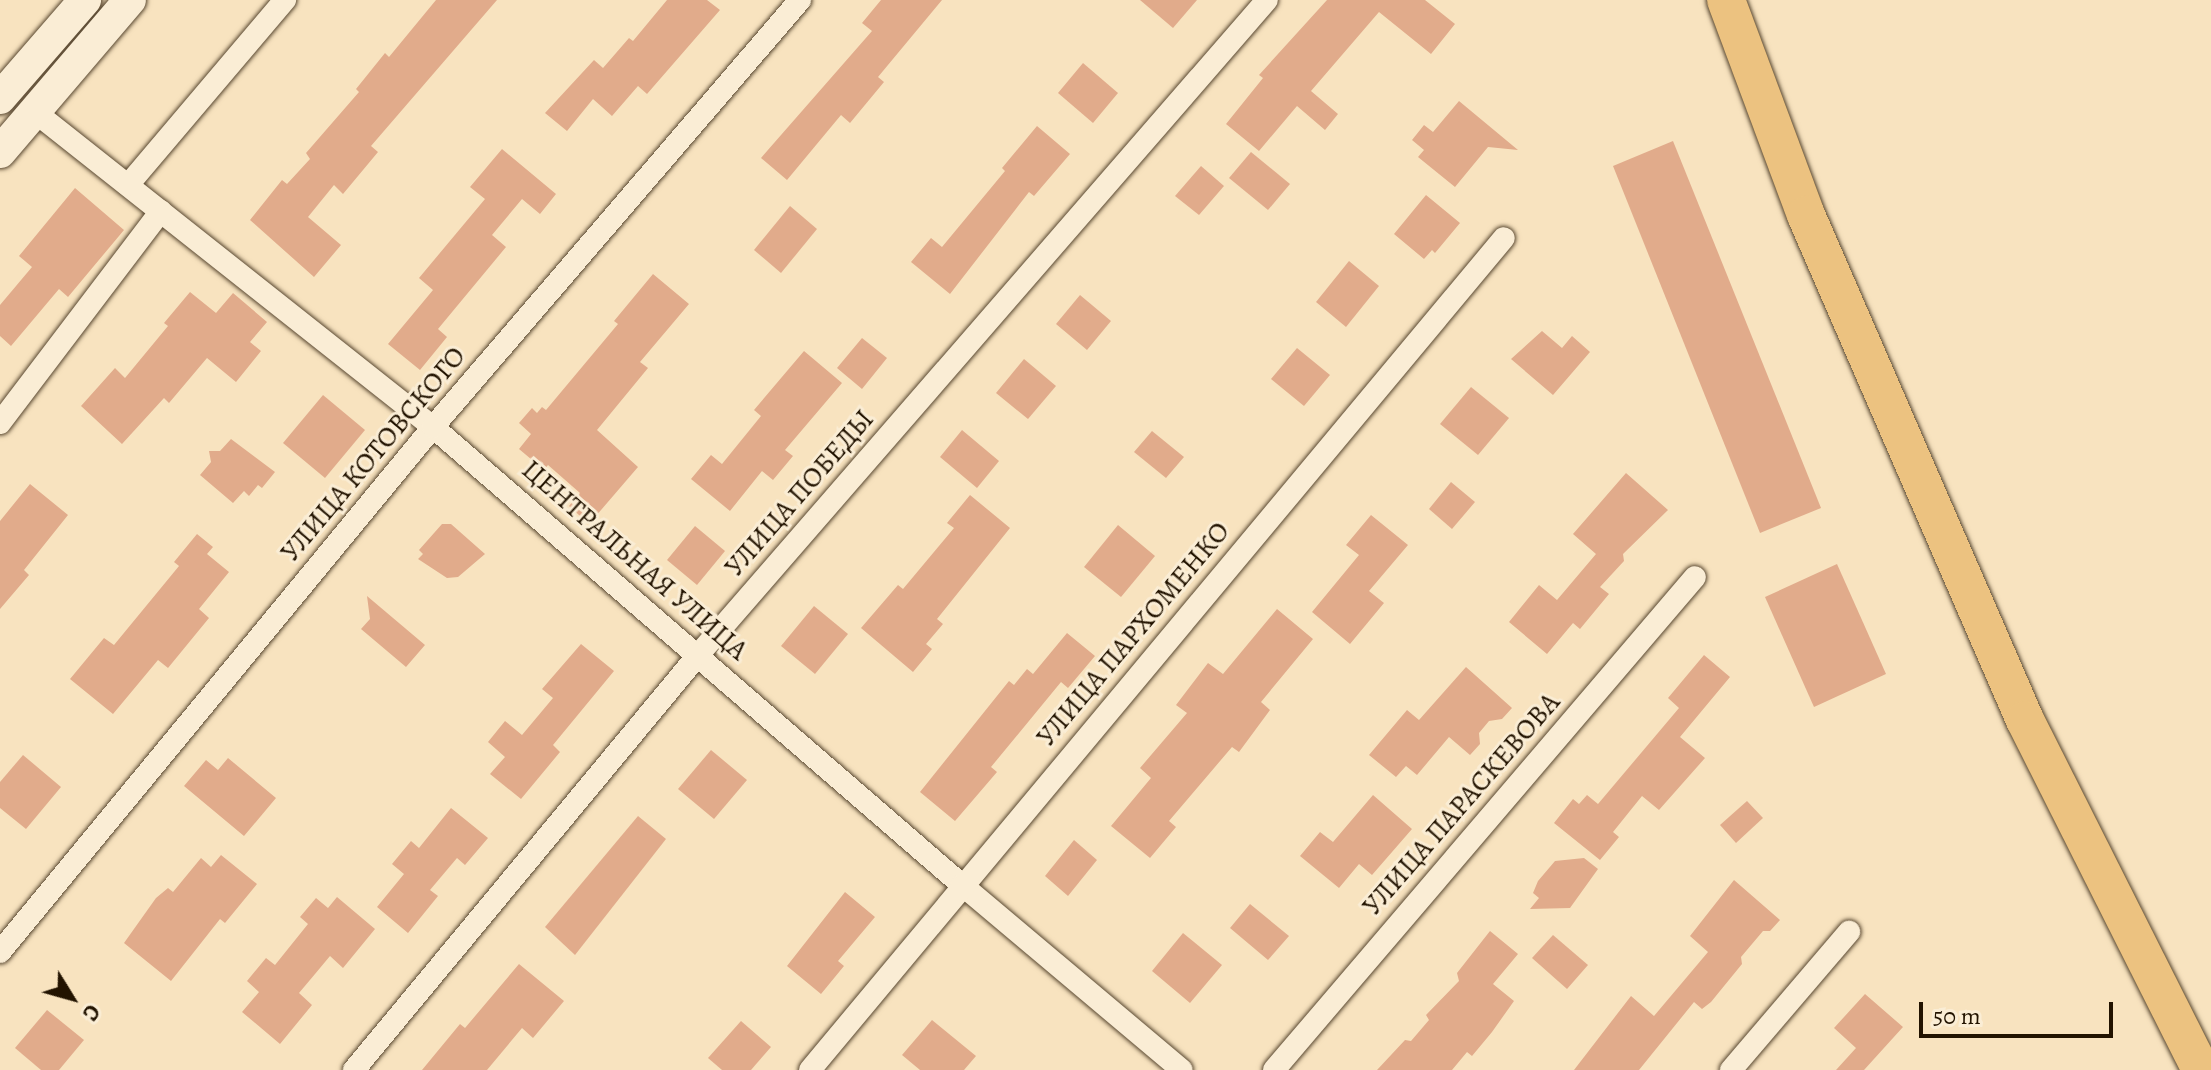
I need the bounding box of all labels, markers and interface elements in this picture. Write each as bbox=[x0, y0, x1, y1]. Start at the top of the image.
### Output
street label: УЛИЦА КОТОВСКОГО bbox=[273, 340, 473, 568]
street label: УЛИЦА ПОБЕДЫ bbox=[717, 403, 881, 583]
street label: ЦЕНТРАЛЬНАЯ УЛИЦА bbox=[515, 453, 755, 667]
street label: УЛИЦА ПАРХОМЕНКО bbox=[1029, 515, 1237, 753]
street label: УЛИЦА ПАРАСКЕВОВА bbox=[1355, 686, 1567, 922]
north arrow bbox=[32, 958, 112, 1038]
scale bar bbox=[1923, 986, 2117, 1036]
text: С bbox=[75, 998, 107, 1027]
text: 50 m bbox=[1933, 1000, 1981, 1032]

